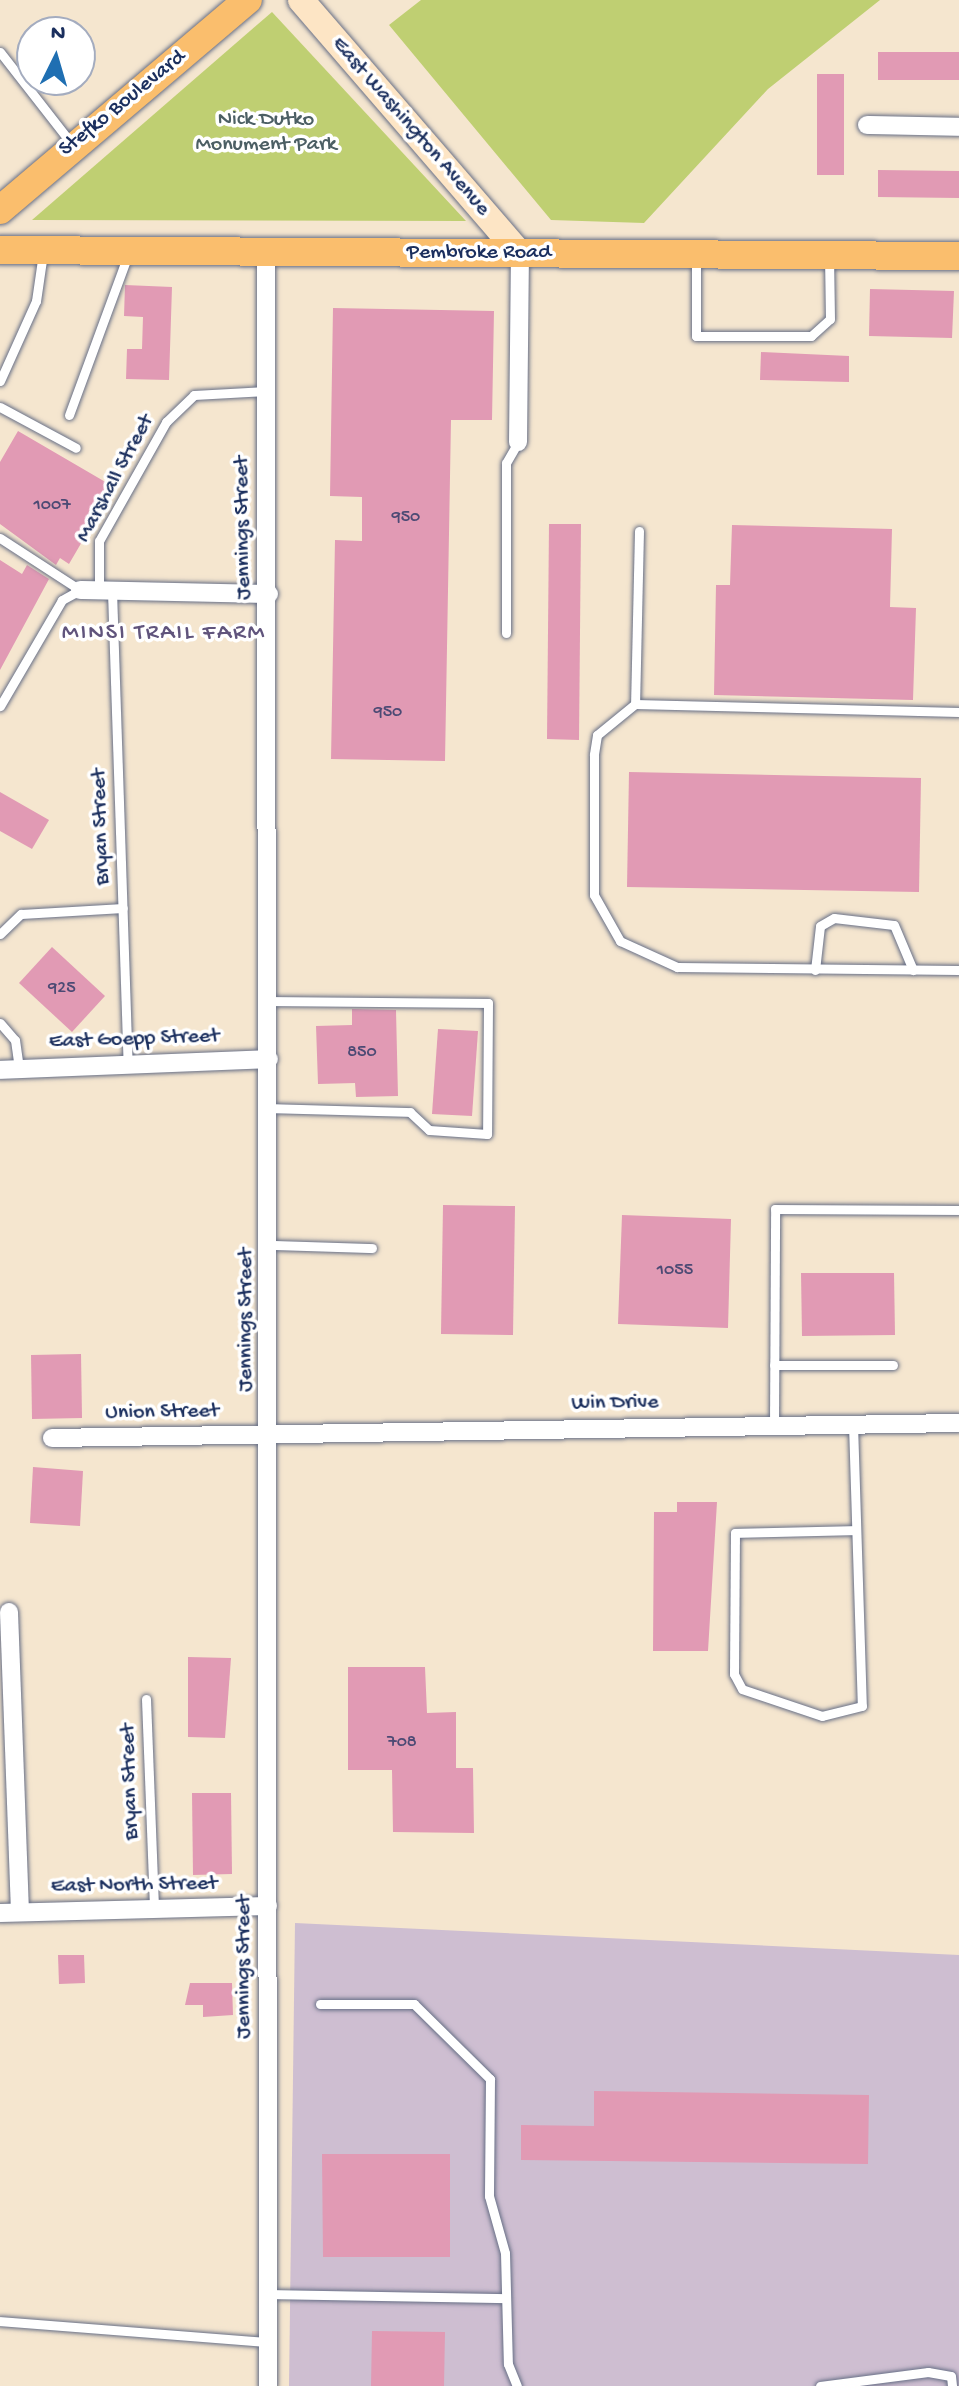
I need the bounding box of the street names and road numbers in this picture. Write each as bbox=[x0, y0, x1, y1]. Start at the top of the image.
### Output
street label: East Washington Avenue bbox=[325, 32, 495, 222]
street label: Stefko Boulevard bbox=[54, 45, 192, 163]
street label: Pembroke Road bbox=[407, 241, 551, 267]
street label: Marshall Street bbox=[71, 411, 161, 547]
street label: Jennings Street bbox=[230, 456, 258, 600]
street label: Bryan Street bbox=[87, 768, 117, 886]
street label: East Goepp Street bbox=[48, 1024, 220, 1056]
street label: Jennings Street bbox=[234, 1248, 260, 1392]
street label: Win Drive bbox=[571, 1390, 659, 1418]
street label: Union Street bbox=[105, 1399, 219, 1427]
street label: Bryan Street bbox=[116, 1723, 146, 1841]
street label: East North Street bbox=[51, 1871, 217, 1901]
street label: Jennings Street bbox=[232, 1895, 258, 2039]

